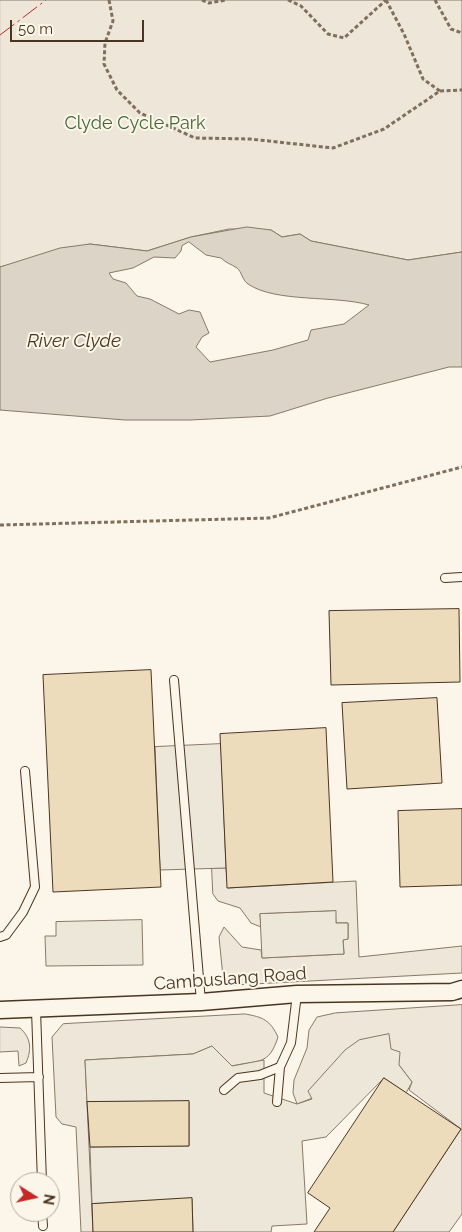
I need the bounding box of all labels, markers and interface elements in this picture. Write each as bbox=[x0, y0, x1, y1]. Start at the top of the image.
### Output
scale bar bbox=[12, 10, 146, 42]
text: 50 m bbox=[18, 20, 53, 38]
park label: Clyde Cycle Park bbox=[64, 113, 206, 135]
water label: River Clyde bbox=[27, 330, 121, 352]
street label: Cambuslang Road bbox=[153, 963, 307, 995]
north arrow bbox=[10, 1172, 60, 1222]
text: N bbox=[40, 1193, 58, 1206]

